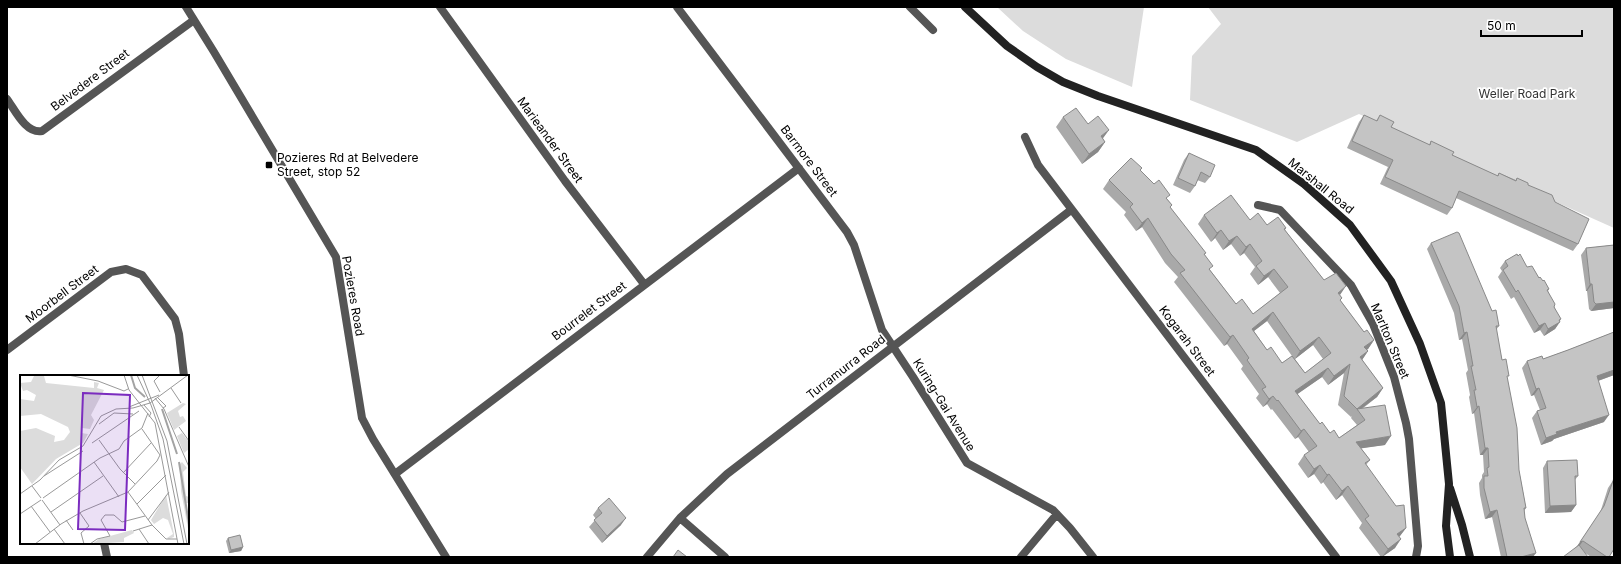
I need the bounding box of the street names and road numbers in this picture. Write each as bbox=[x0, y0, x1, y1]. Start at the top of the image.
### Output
street label: Belvedere Street bbox=[48, 45, 132, 114]
street label: Marieander Street bbox=[514, 94, 587, 186]
street label: Barmore Street bbox=[778, 122, 841, 199]
street label: Marshall Road bbox=[1285, 154, 1357, 217]
street label: Pozieres Road bbox=[339, 255, 368, 337]
street label: Moorbell Street bbox=[22, 261, 101, 326]
street label: Bourrelet Street bbox=[549, 278, 629, 343]
street label: Marlton Street bbox=[1368, 301, 1413, 381]
street label: Kogarah Street bbox=[1156, 302, 1219, 379]
street label: Turramurra Road bbox=[803, 331, 888, 402]
street label: Kuring-Gai Avenue bbox=[910, 356, 979, 454]

